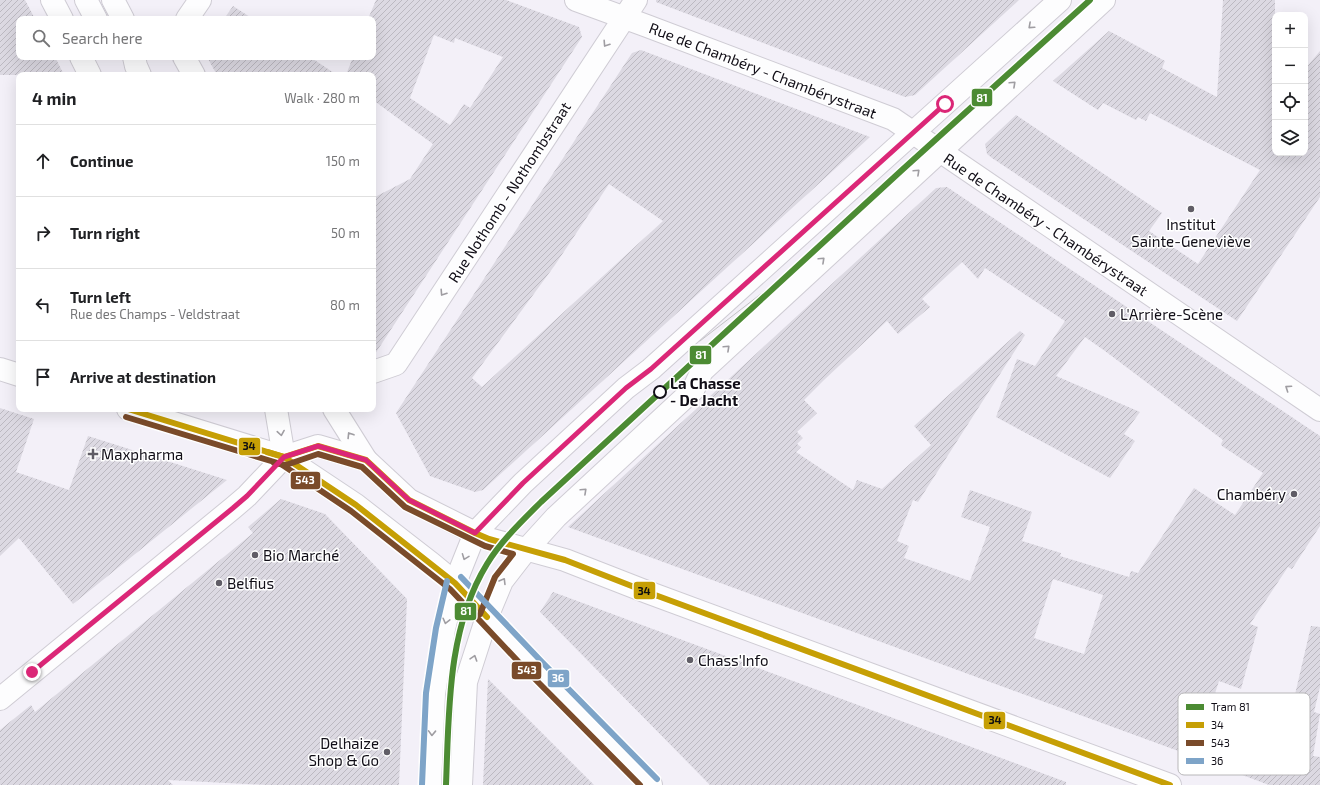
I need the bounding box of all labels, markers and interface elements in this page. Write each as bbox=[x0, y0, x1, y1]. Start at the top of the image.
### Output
map controls bbox=[1272, 12, 1308, 156]
button: + bbox=[1272, 12, 1308, 48]
search box bbox=[16, 16, 376, 60]
street label: Rue de Chambéry - Chambérystraat bbox=[647, 18, 880, 122]
one-way arrow bbox=[1028, 21, 1036, 29]
icon: search bbox=[30, 27, 52, 49]
text: Search here bbox=[62, 29, 143, 47]
one-way arrow bbox=[603, 40, 611, 47]
button: − bbox=[1272, 48, 1308, 84]
one-way arrow bbox=[1008, 81, 1016, 88]
button: locate bbox=[1272, 84, 1308, 120]
text: 4 min bbox=[32, 88, 76, 108]
line badge: 81 bbox=[971, 88, 993, 107]
text: Walk · 280 m bbox=[284, 90, 360, 106]
text: 81 bbox=[976, 91, 988, 104]
route start bbox=[936, 95, 954, 113]
street label: Rue Nothomb - Nothombstraat bbox=[444, 98, 574, 286]
button: layers bbox=[1272, 120, 1308, 156]
street label: Rue de Chambéry - Chambérystraat bbox=[941, 149, 1152, 299]
icon: ahead bbox=[32, 150, 54, 172]
text: Continue bbox=[70, 152, 133, 170]
text: 150 m bbox=[326, 153, 360, 169]
one-way arrow bbox=[912, 169, 920, 176]
marker: Institut Sainte-Geneviève bbox=[1186, 204, 1196, 214]
place label: Institut Sainte-Geneviève bbox=[1131, 215, 1251, 250]
icon: right bbox=[32, 222, 54, 244]
text: Turn right bbox=[70, 224, 140, 242]
text: 50 m bbox=[331, 225, 360, 241]
one-way arrow bbox=[817, 257, 825, 265]
text: Turn left bbox=[70, 288, 131, 306]
one-way arrow bbox=[440, 289, 447, 296]
icon: left bbox=[32, 294, 54, 316]
text: 80 m bbox=[330, 297, 360, 313]
place label: L'Arrière-Scène bbox=[1120, 305, 1223, 323]
text: Rue des Champs - Veldstraat bbox=[70, 306, 240, 322]
marker: L'Arrière-Scène bbox=[1107, 309, 1117, 319]
line badge: 81 bbox=[689, 345, 712, 365]
one-way arrow bbox=[722, 346, 730, 353]
text: 81 bbox=[695, 348, 707, 361]
icon: arrive bbox=[32, 366, 54, 388]
text: Arrive at destination bbox=[70, 368, 216, 386]
place label: La Chasse - De Jacht bbox=[670, 374, 741, 409]
marker: La Chasse - De Jacht bbox=[653, 385, 667, 399]
one-way arrow bbox=[1285, 385, 1292, 393]
one-way arrow bbox=[276, 430, 285, 436]
one-way arrow bbox=[347, 432, 355, 439]
line badge: 34 bbox=[238, 437, 261, 456]
text: 34 bbox=[242, 439, 256, 452]
place label: Maxpharma bbox=[101, 445, 183, 463]
marker: Maxpharma bbox=[88, 449, 98, 459]
line badge: 543 bbox=[290, 471, 321, 490]
text: 543 bbox=[295, 473, 315, 486]
place label: Chambéry bbox=[1217, 485, 1286, 503]
one-way arrow bbox=[579, 488, 587, 495]
marker: Chambéry bbox=[1289, 489, 1299, 499]
place label: Bio Marché bbox=[263, 546, 339, 564]
marker: Bio Marché bbox=[250, 550, 260, 560]
one-way arrow bbox=[462, 554, 470, 561]
place label: Belfius bbox=[227, 574, 274, 592]
marker: Belfius bbox=[214, 578, 224, 588]
one-way arrow bbox=[499, 578, 506, 585]
line badge: 34 bbox=[633, 581, 656, 600]
text: 34 bbox=[637, 584, 651, 597]
line badge: 81 bbox=[454, 602, 477, 621]
text: 81 bbox=[460, 604, 472, 617]
one-way arrow bbox=[442, 617, 451, 624]
place label: Chass'Info bbox=[698, 651, 769, 669]
one-way arrow bbox=[469, 654, 478, 661]
marker: Chass'Info bbox=[685, 655, 695, 665]
line badge: 543 bbox=[511, 661, 542, 680]
route end bbox=[23, 663, 41, 681]
text: 543 bbox=[517, 663, 537, 676]
line badge: 36 bbox=[547, 669, 570, 688]
text: 36 bbox=[552, 671, 565, 684]
legend bbox=[1178, 693, 1310, 775]
text: Tram 81 bbox=[1211, 700, 1250, 713]
line badge: 34 bbox=[983, 711, 1006, 730]
text: 34 bbox=[988, 713, 1002, 726]
text: 34 bbox=[1211, 718, 1224, 731]
one-way arrow bbox=[428, 730, 436, 736]
place label: Delhaize Shop & Go bbox=[308, 734, 379, 769]
text: 543 bbox=[1211, 736, 1230, 749]
marker: Delhaize Shop & Go bbox=[382, 747, 392, 757]
text: 36 bbox=[1211, 754, 1223, 767]

